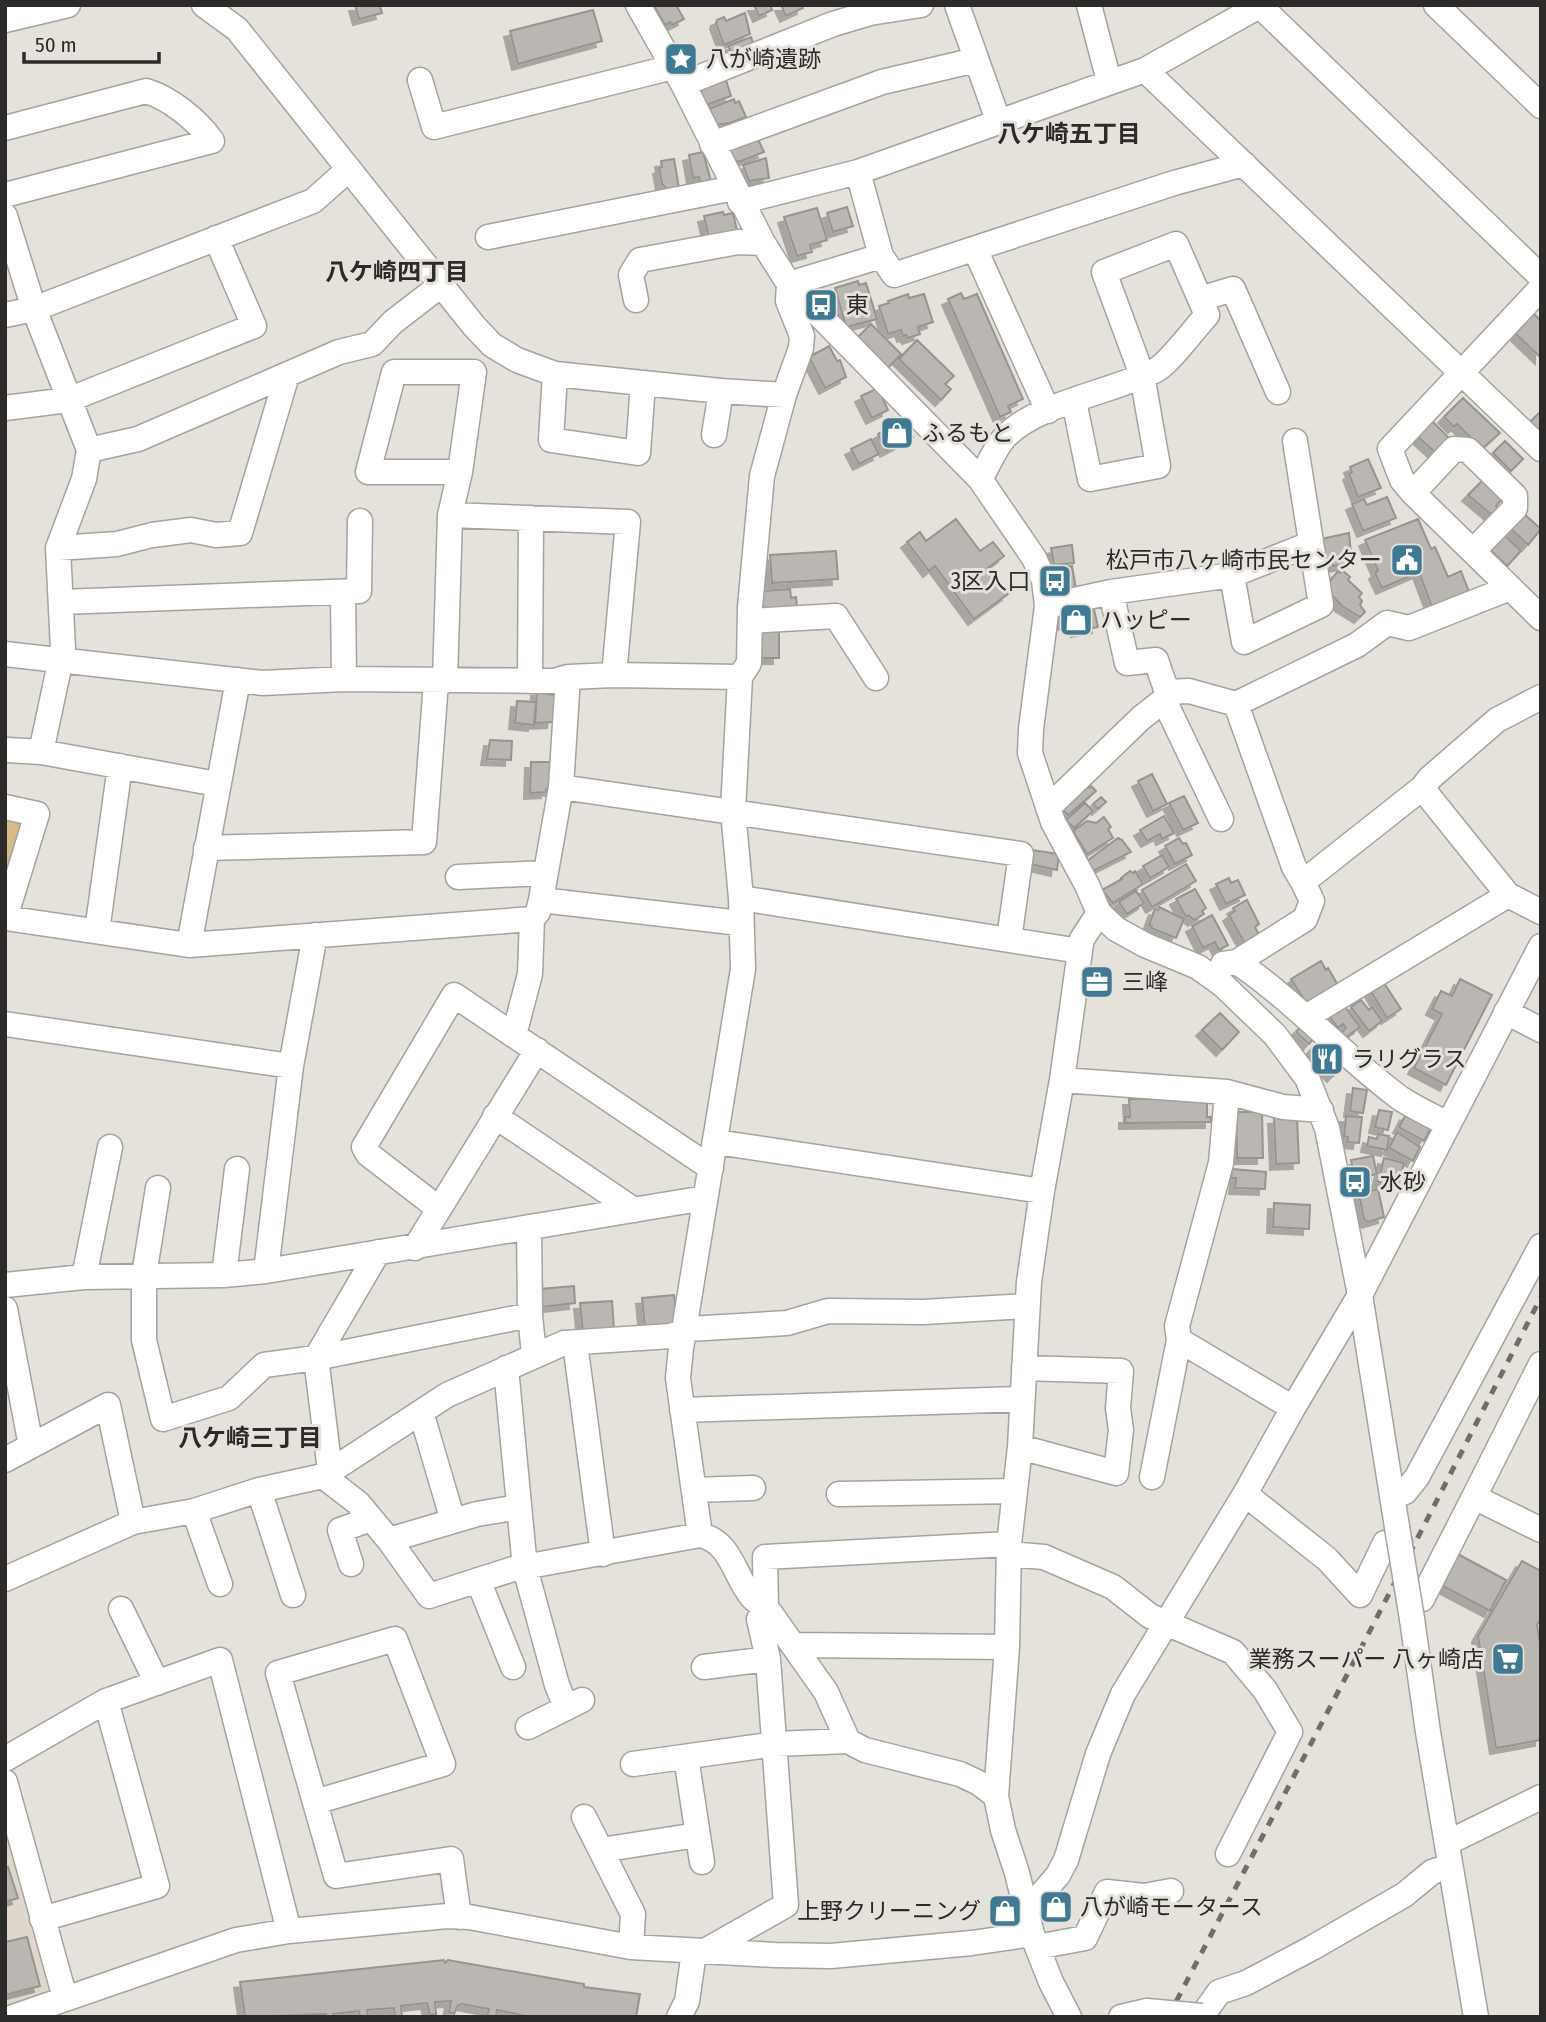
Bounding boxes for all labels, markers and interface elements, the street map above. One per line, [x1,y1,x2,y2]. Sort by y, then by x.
scale bar [24,21,159,65]
text: 50 m [35,32,77,58]
place icon: 八が崎遺跡 [662,40,700,78]
place label: 八が崎遺跡 [706,45,821,73]
district label: 八ケ崎五丁目 [997,120,1141,148]
district label: 八ケ崎四丁目 [325,258,469,286]
bus stop icon: 東 [802,286,840,324]
place label: 東 [846,291,869,319]
shop icon: ふるもと [878,414,916,452]
place label: ふるもと [922,419,1014,447]
public building icon: 松戸市八ヶ崎市民センター [1388,541,1426,579]
place label: 松戸市八ヶ崎市民センター [1106,546,1382,574]
bus stop icon: 3区入口 [1036,562,1074,600]
place label: 3区入口 [951,567,1030,595]
shop icon: ハッピー [1057,601,1095,639]
place label: ハッピー [1100,606,1192,634]
office icon: 三峰 [1078,963,1116,1001]
place label: 三峰 [1122,968,1168,996]
restaurant icon: ラリグラス [1308,1040,1346,1078]
place label: ラリグラス [1352,1045,1467,1073]
bus stop icon: 水砂 [1336,1163,1374,1201]
place label: 水砂 [1380,1168,1426,1196]
district label: 八ケ崎三丁目 [178,1424,322,1452]
supermarket icon: 業務スーパー 八ヶ崎店 [1489,1640,1527,1678]
place label: 業務スーパー 八ヶ崎店 [1249,1645,1484,1673]
shop icon: 八が崎モータース [1037,1888,1075,1926]
shop icon: 上野クリーニング [986,1892,1024,1930]
place label: 八が崎モータース [1080,1893,1263,1921]
place label: 上野クリーニング [797,1897,981,1925]

